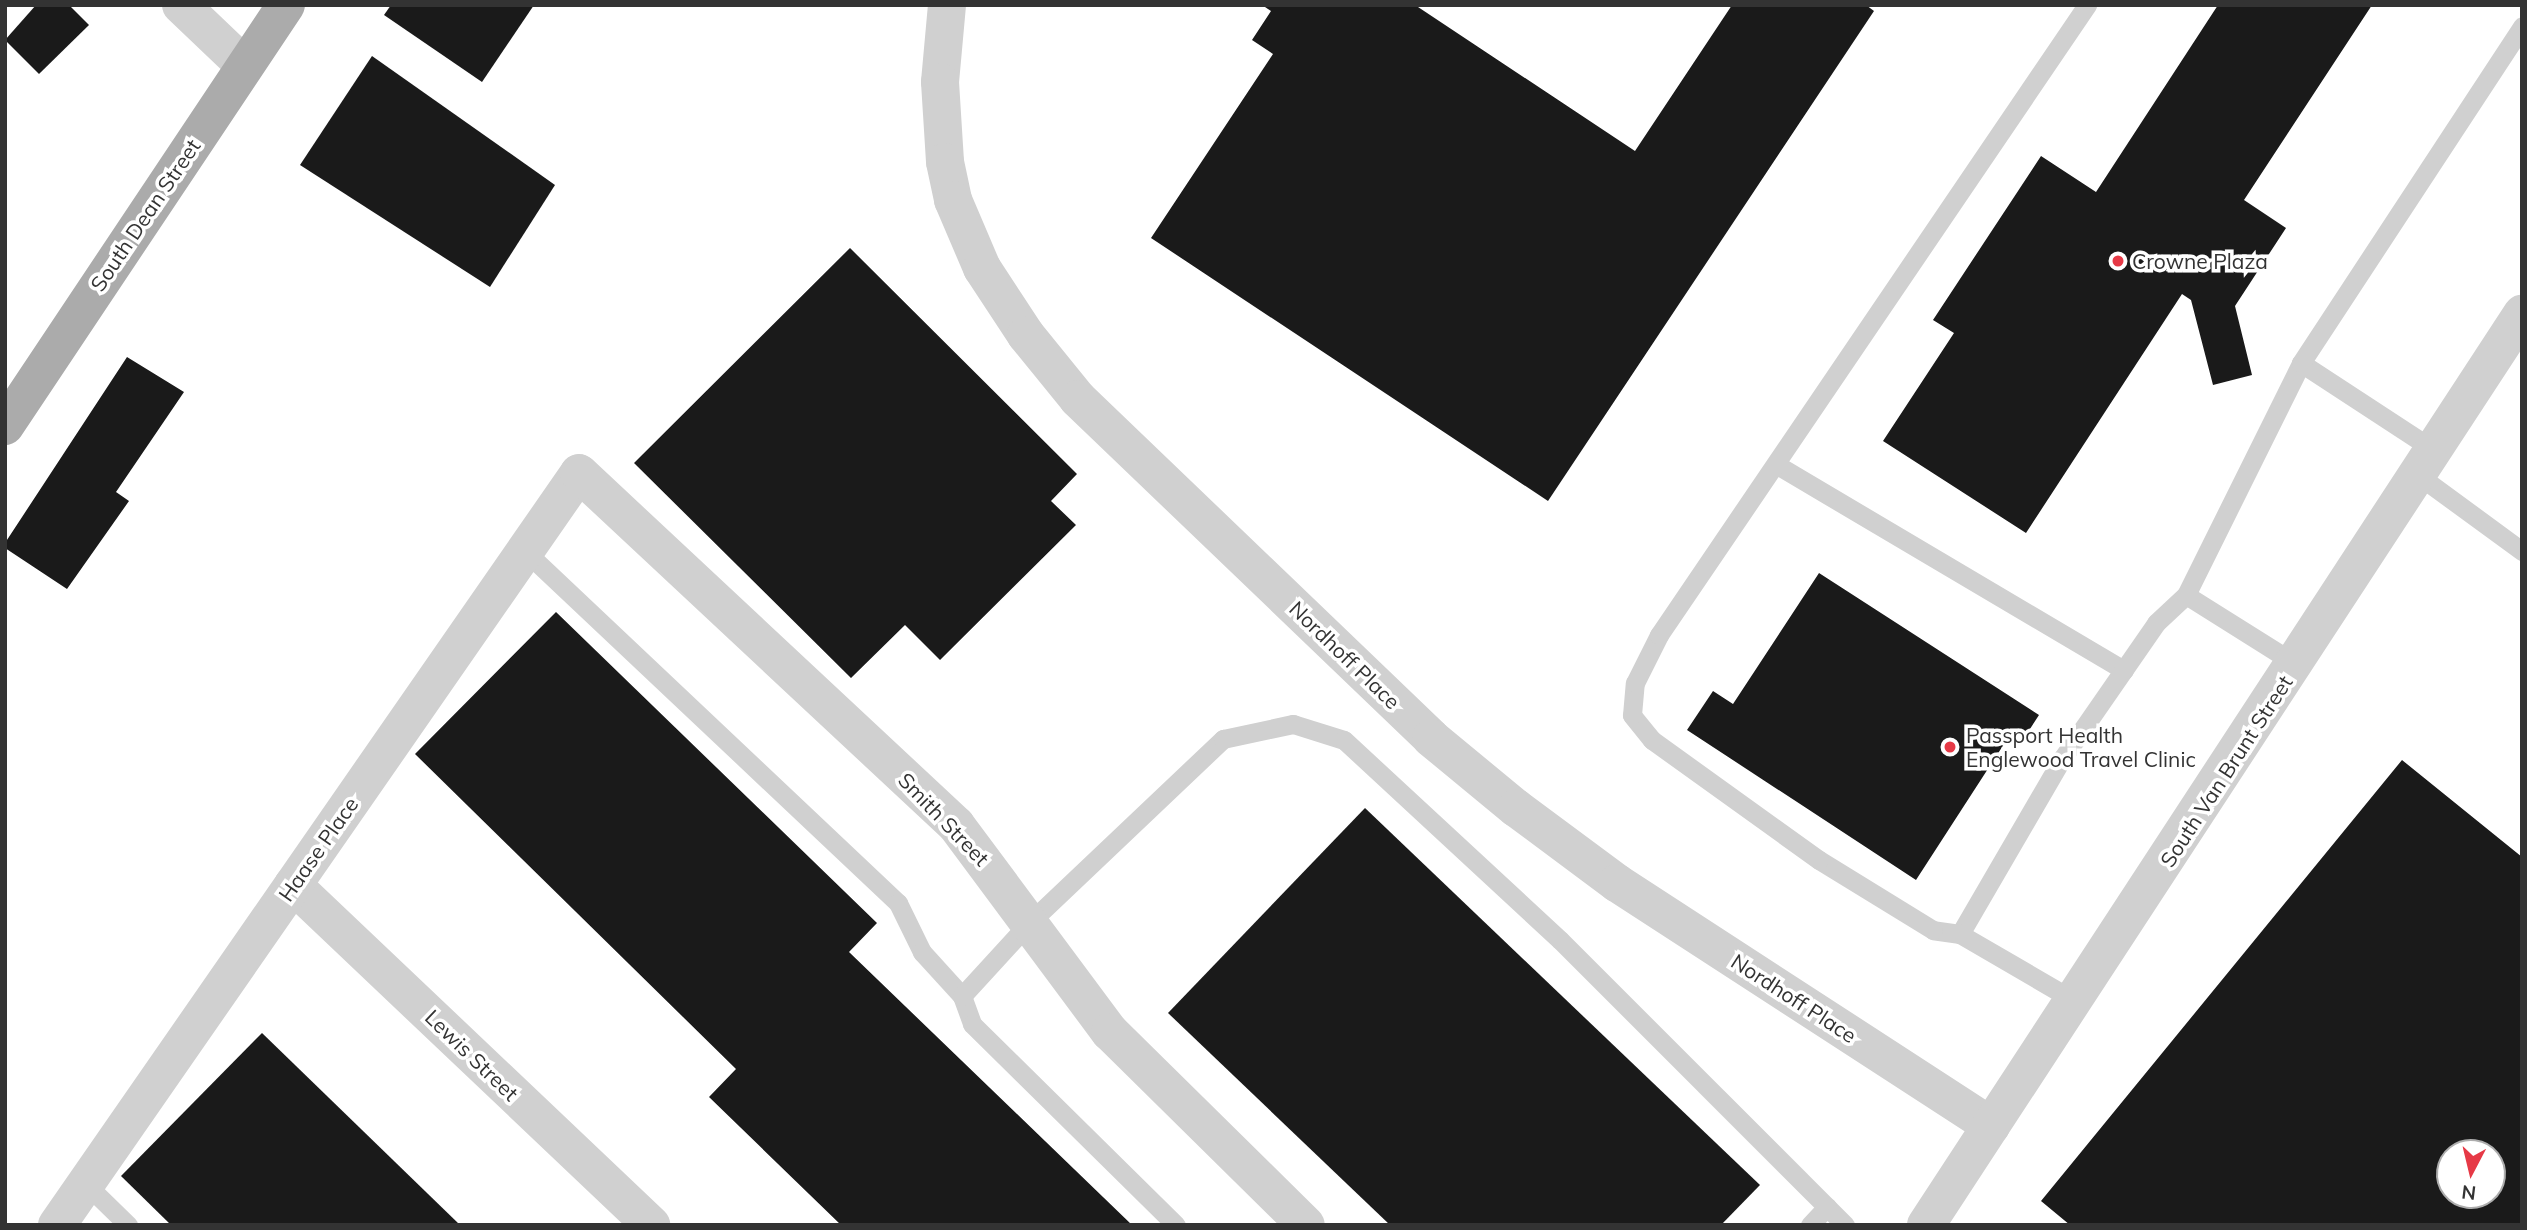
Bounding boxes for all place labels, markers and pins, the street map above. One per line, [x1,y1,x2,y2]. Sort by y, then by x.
place label: Crowne Plaza [2132,248,2268,274]
marker: Crowne Plaza [2110,253,2126,269]
place label: Passport Health Englewood Travel Clinic [1966,722,2196,772]
marker: Passport Health Englewood Travel Clinic [1940,737,1960,757]

